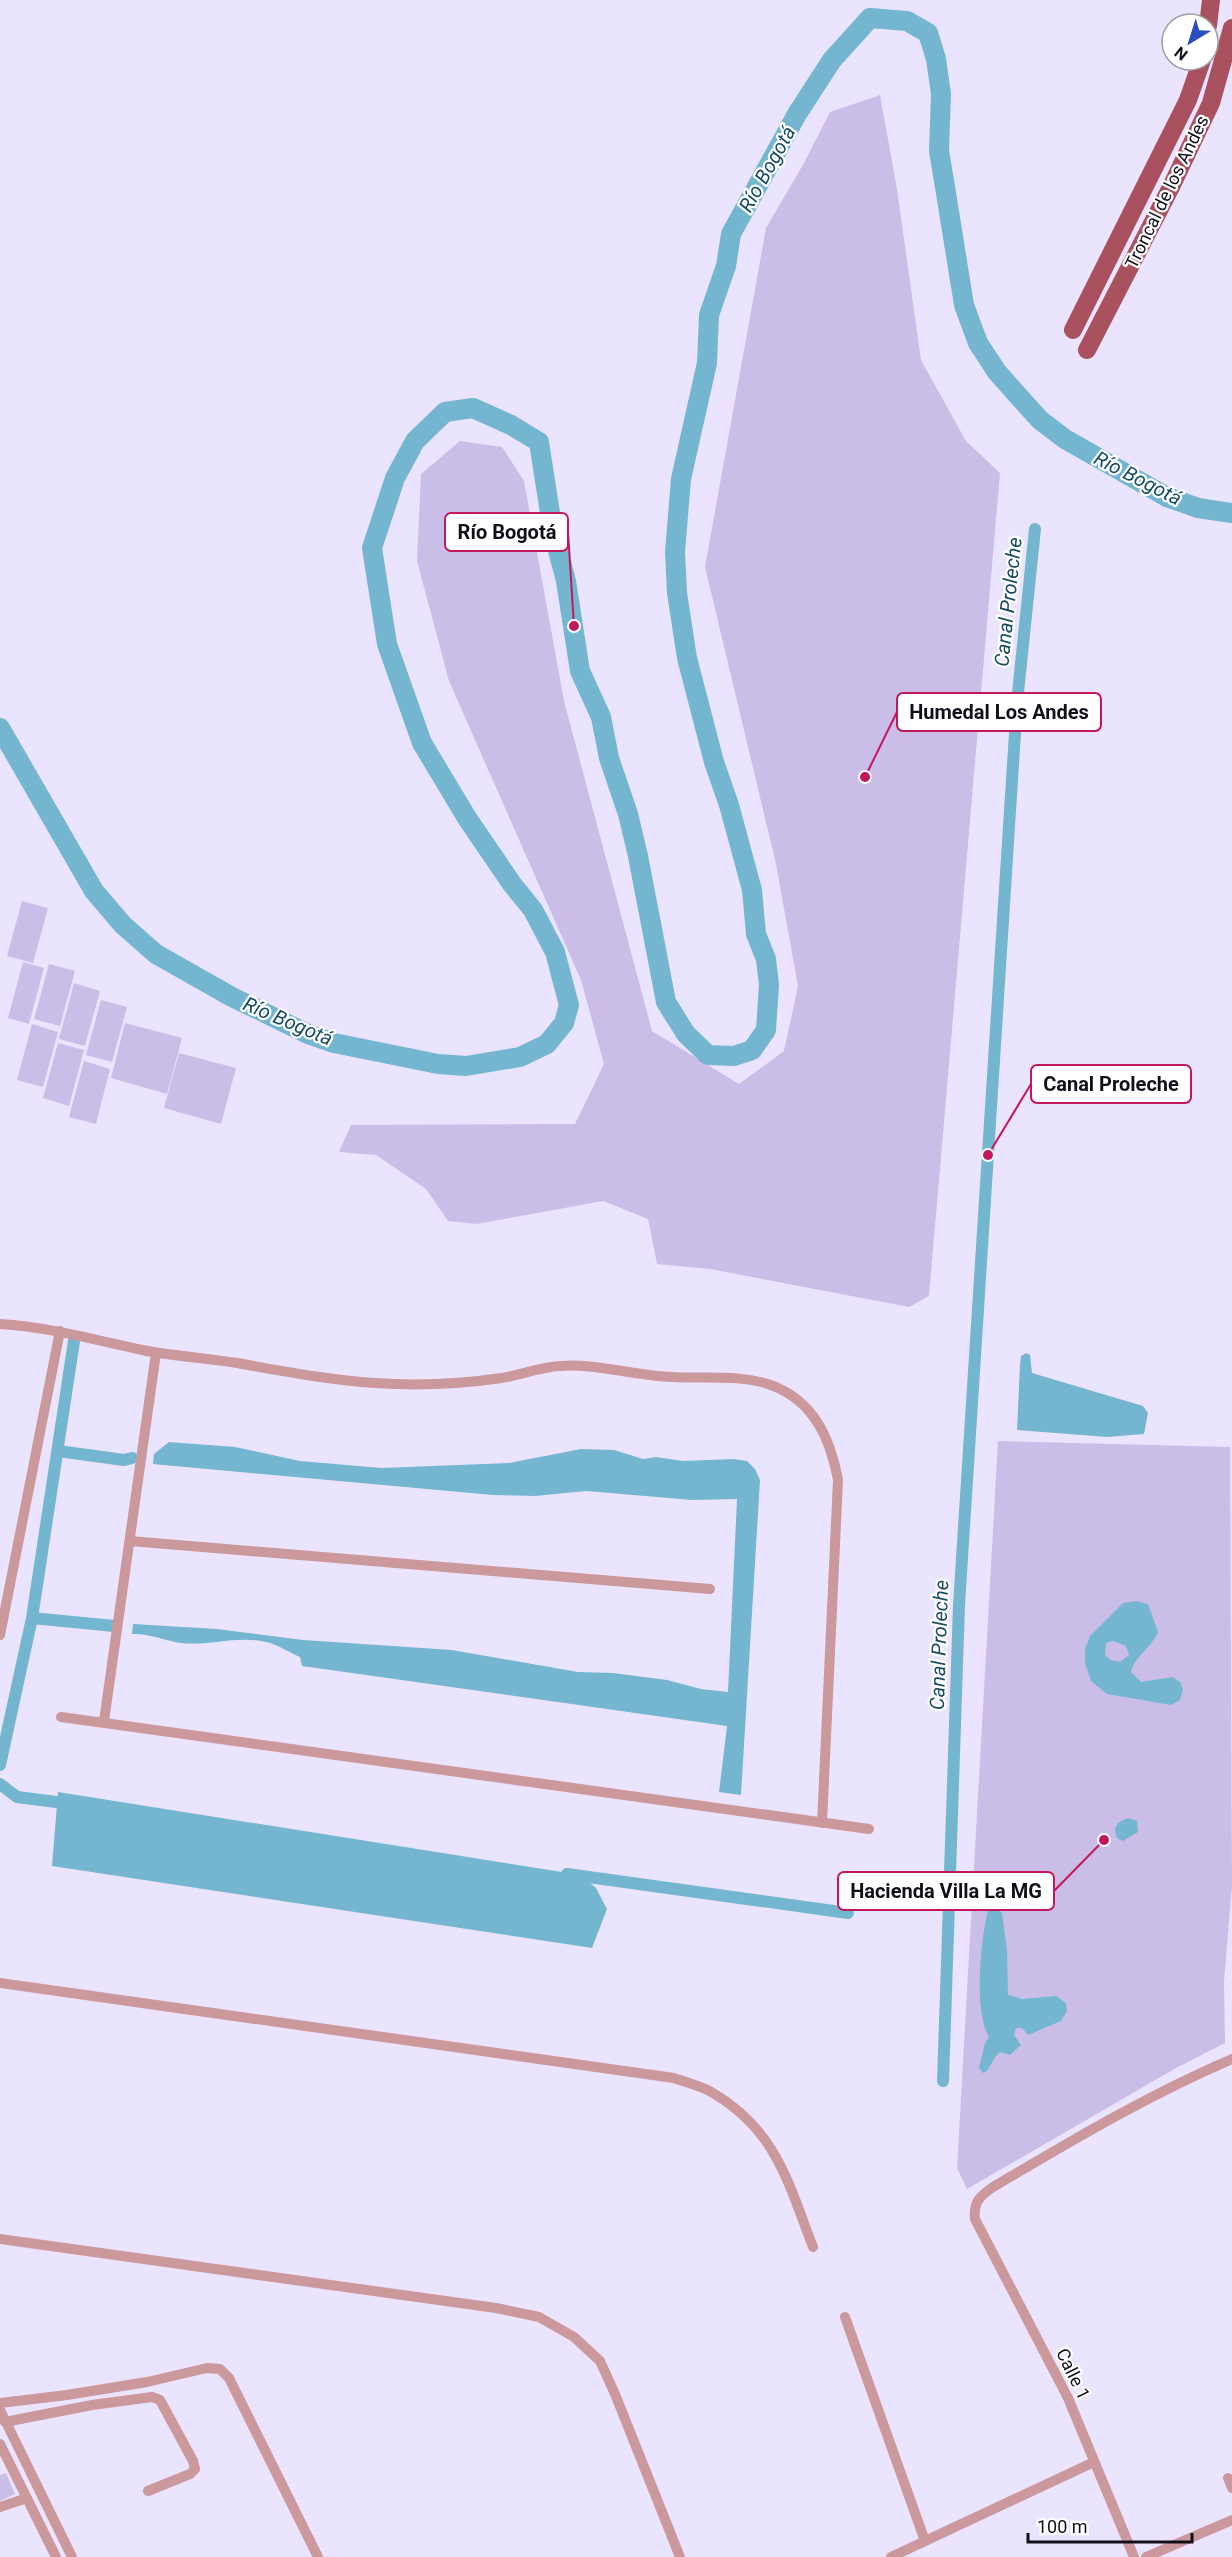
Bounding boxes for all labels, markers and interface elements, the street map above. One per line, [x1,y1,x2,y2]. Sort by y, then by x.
north arrow [1160,12,1220,72]
text: N [1171,42,1191,64]
street label: Troncal de los Andes [1120,112,1213,272]
water label: Río Bogotá [734,121,801,216]
water label: Río Bogotá [1090,446,1186,510]
callout: Río Bogotá [445,513,568,551]
text: Río Bogotá [458,520,557,544]
water label: Canal Proleche [989,536,1027,668]
callout: Humedal Los Andes [897,693,1101,731]
text: Humedal Los Andes [909,700,1089,724]
water label: Río Bogotá [240,991,337,1051]
callout: Canal Proleche [1031,1065,1191,1103]
text: Canal Proleche [1043,1072,1179,1096]
water label: Canal Proleche [925,1580,953,1710]
callout: Hacienda Villa La MG [838,1872,1054,1910]
text: Hacienda Villa La MG [850,1879,1042,1903]
street label: Calle 1 [1052,2345,1095,2403]
scale bar [1028,2506,1192,2544]
text: 100 m [1037,2516,1088,2537]

